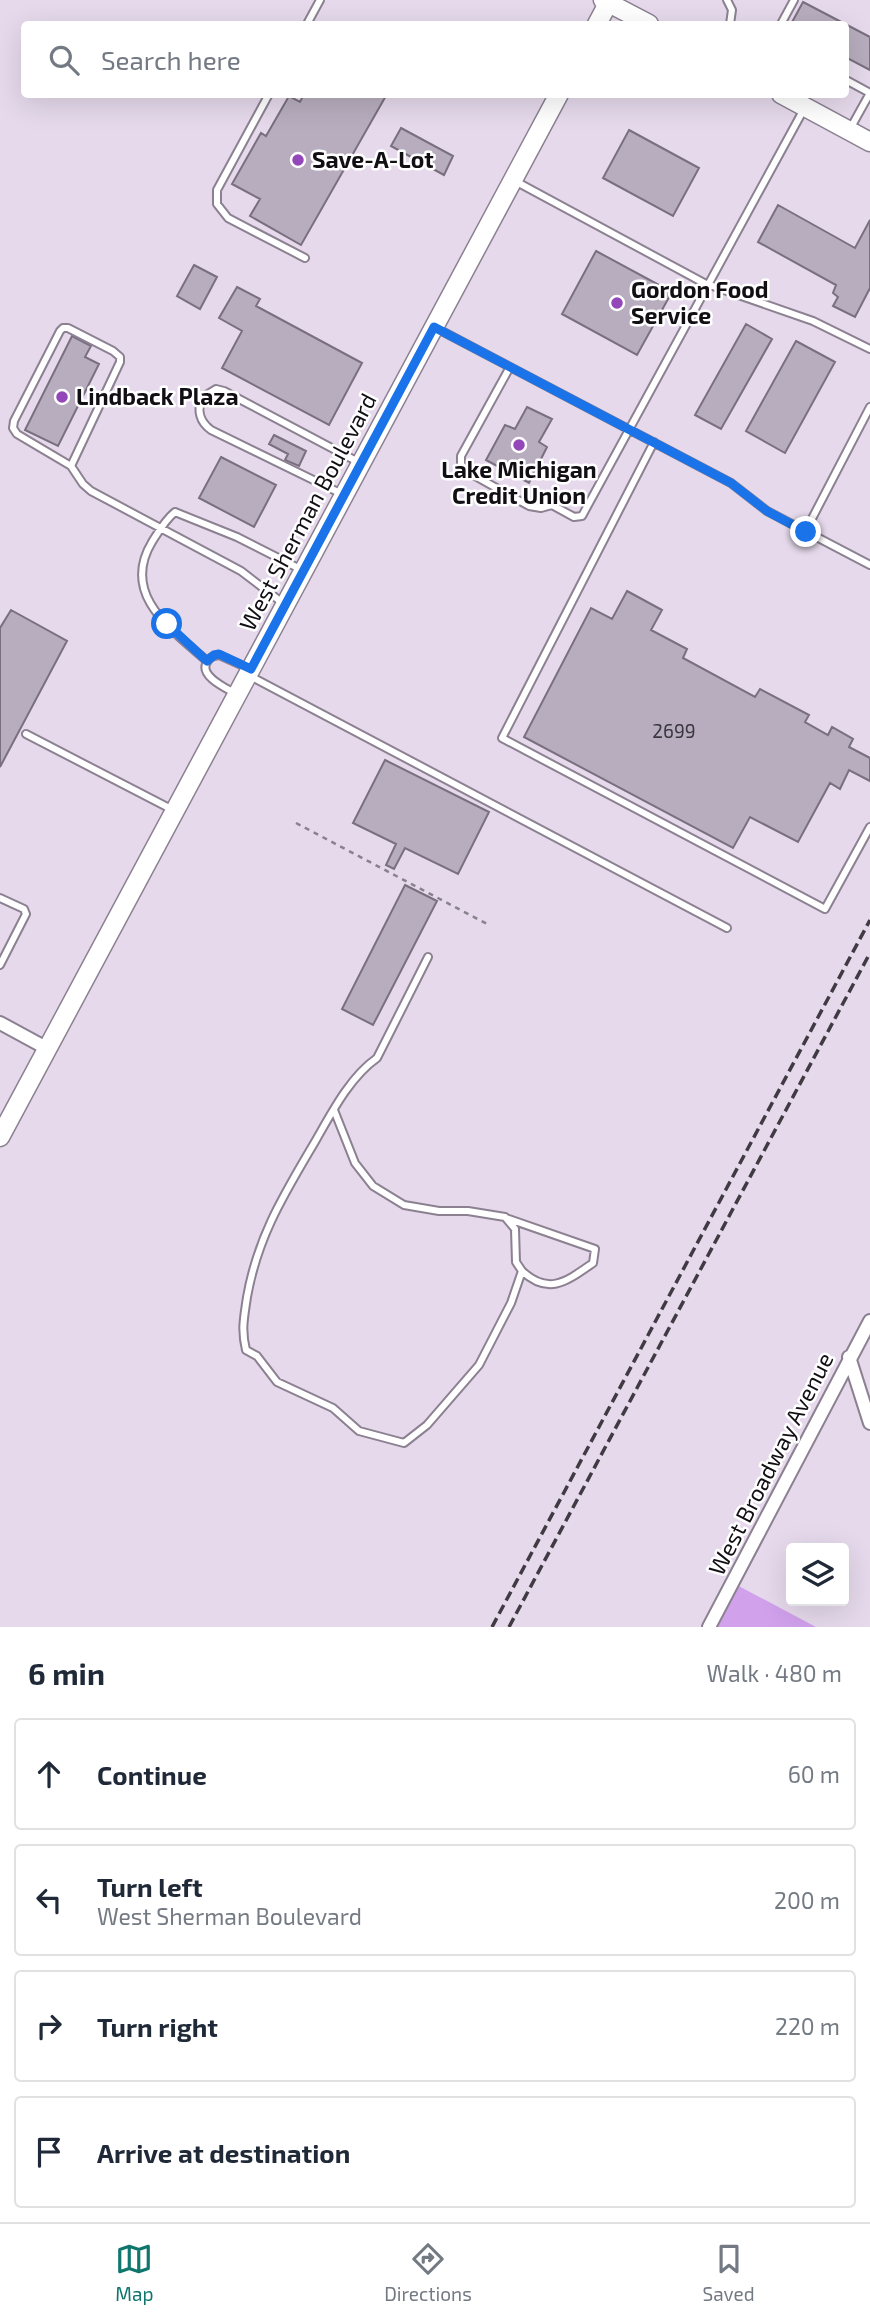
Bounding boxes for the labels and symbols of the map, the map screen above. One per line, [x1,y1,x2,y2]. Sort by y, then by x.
place label: Save-A-Lot [312,145,434,173]
marker: Save-A-Lot [290,152,306,168]
place label: Gordon Food Service [631,275,769,329]
marker: Gordon Food Service [609,295,625,311]
place label: Lindback Plaza [76,382,239,410]
street label: West Sherman Boulevard [233,388,382,635]
marker: Lindback Plaza [54,389,70,405]
marker: Lake Michigan Credit Union [511,437,527,453]
place label: Lake Michigan Credit Union [441,455,597,509]
route end [790,516,821,547]
route start [151,608,182,639]
house number: 2699 [652,719,696,742]
street label: West Broadway Avenue [702,1348,838,1580]

